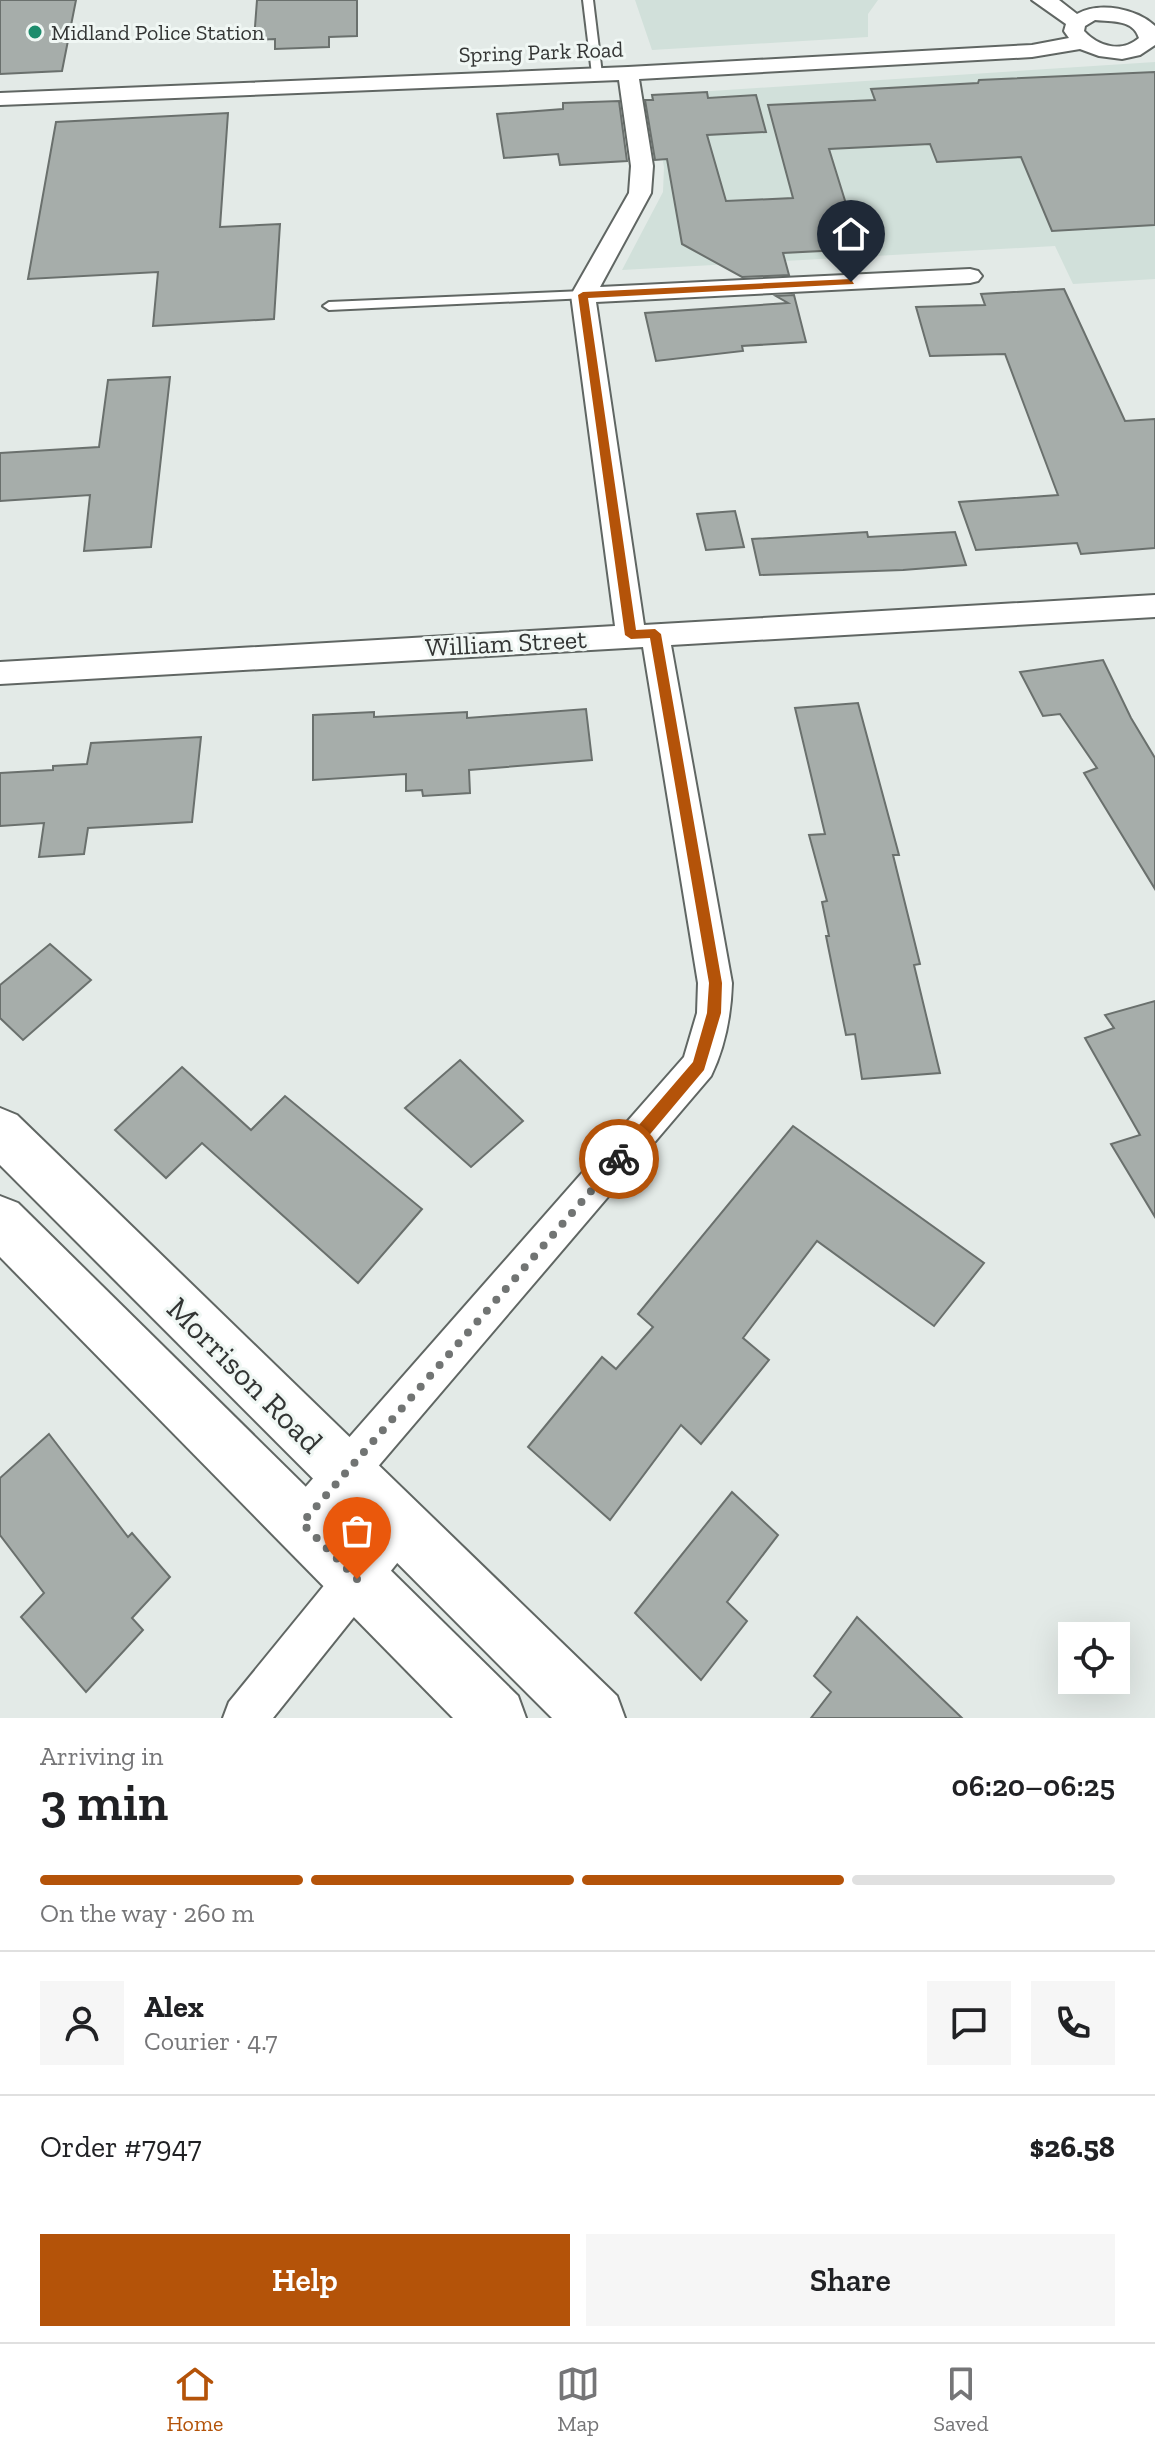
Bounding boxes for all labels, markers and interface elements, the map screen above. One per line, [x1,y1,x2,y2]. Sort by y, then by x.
place label: Midland Police Station [51,19,265,46]
marker: Midland Police Station [26,23,44,41]
street label: Spring Park Road [458,36,624,68]
pin [817,200,885,282]
icon: home [829,212,873,256]
street label: William Street [424,623,588,663]
courier [579,1119,659,1199]
icon: bike [597,1137,641,1181]
street label: Morrison Road [159,1289,331,1461]
pin [323,1497,391,1579]
icon: bag [335,1509,379,1553]
map controls [1058,1622,1130,1694]
button: locate [1058,1622,1130,1694]
text: Arriving in [40,1740,163,1772]
text: 06:20–06:25 [951,1768,1115,1804]
text: 3 min [40,1771,168,1833]
text: On the way · 260 m [40,1897,254,1929]
button: person [40,1981,124,2065]
button: chat [927,1981,1011,2065]
button: phone [1031,1981,1115,2065]
text: Alex [144,1989,204,2025]
text: Courier · 4.7 [144,2025,278,2057]
text: Order #7947 [40,2129,202,2165]
text: $26.58 [1029,2129,1115,2165]
button: Help [40,2234,570,2326]
button: Share [586,2234,1115,2326]
tab: Home [167,2362,223,2437]
tab: Map [556,2362,600,2437]
tab: Saved [933,2362,988,2437]

